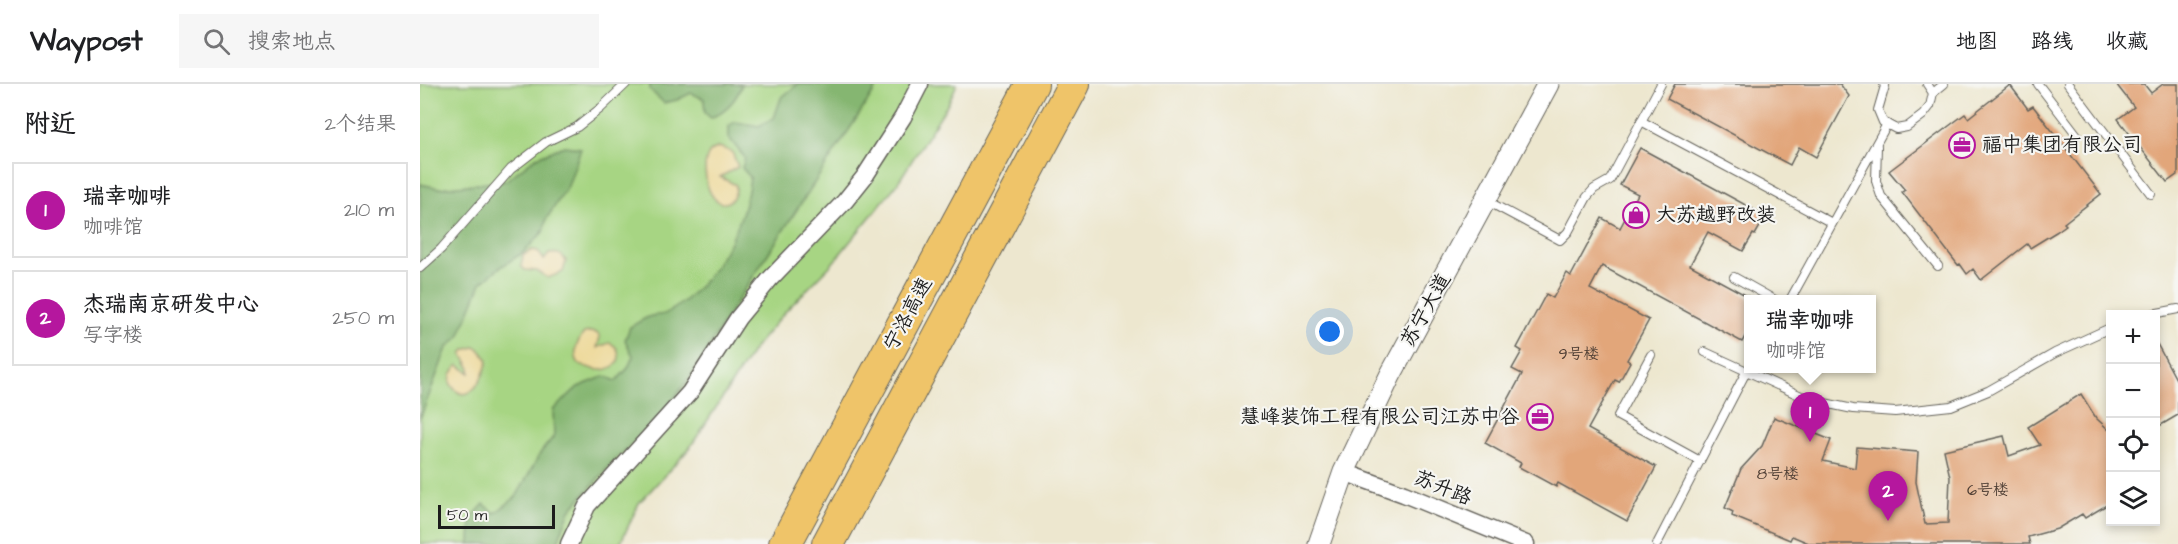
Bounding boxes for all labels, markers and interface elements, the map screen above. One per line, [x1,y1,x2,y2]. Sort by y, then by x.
search box [179,14,599,68]
text: Waypost [30,22,143,61]
icon: search [200,25,233,58]
text: 搜索地点 [248,26,336,57]
text: 地图 [1956,27,1998,56]
text: 路线 [2031,27,2073,56]
text: 收藏 [2106,27,2148,56]
text: 附近 [24,106,76,142]
text: 2个结果 [325,110,396,138]
office icon: 福中集团有限公司 [1947,130,1977,160]
place label: 福中集团有限公司 [1982,131,2142,159]
text: 瑞幸咖啡 [83,181,171,212]
text: 1 [44,196,47,224]
text: 210 m [344,196,394,224]
shop icon: 大苏越野改装 [1621,200,1651,230]
place label: 大苏越野改装 [1656,201,1776,229]
text: 咖啡馆 [83,213,143,241]
street label: 苏宁大道 [1394,268,1458,352]
street label: 宁洛高速 [877,272,939,356]
text: 杰瑞南京研发中心 [83,289,259,320]
popup [1744,295,1876,373]
text: 2 [40,304,51,332]
text: 250 m [332,304,394,332]
text: 瑞幸咖啡 [1766,305,1854,336]
map controls [2106,310,2160,526]
button: + [2106,310,2160,364]
your location [1315,317,1344,346]
text: 写字楼 [83,321,143,349]
text: 咖啡馆 [1766,337,1826,365]
house number: 9号楼 [1558,343,1600,365]
button: − [2106,364,2160,418]
pin: 1 [1790,392,1830,442]
office icon: 慧峰装饰工程有限公司江苏中谷 [1525,402,1555,432]
place label: 慧峰装饰工程有限公司江苏中谷 [1240,403,1520,431]
button: locate [2106,418,2160,472]
house number: 8号楼 [1757,463,1799,485]
street label: 苏升路 [1410,464,1477,513]
pin: 2 [1868,472,1908,521]
button: layers [2106,472,2160,526]
house number: 6号楼 [1967,479,2009,501]
scale bar [438,502,555,530]
text: 50 m [447,504,487,526]

